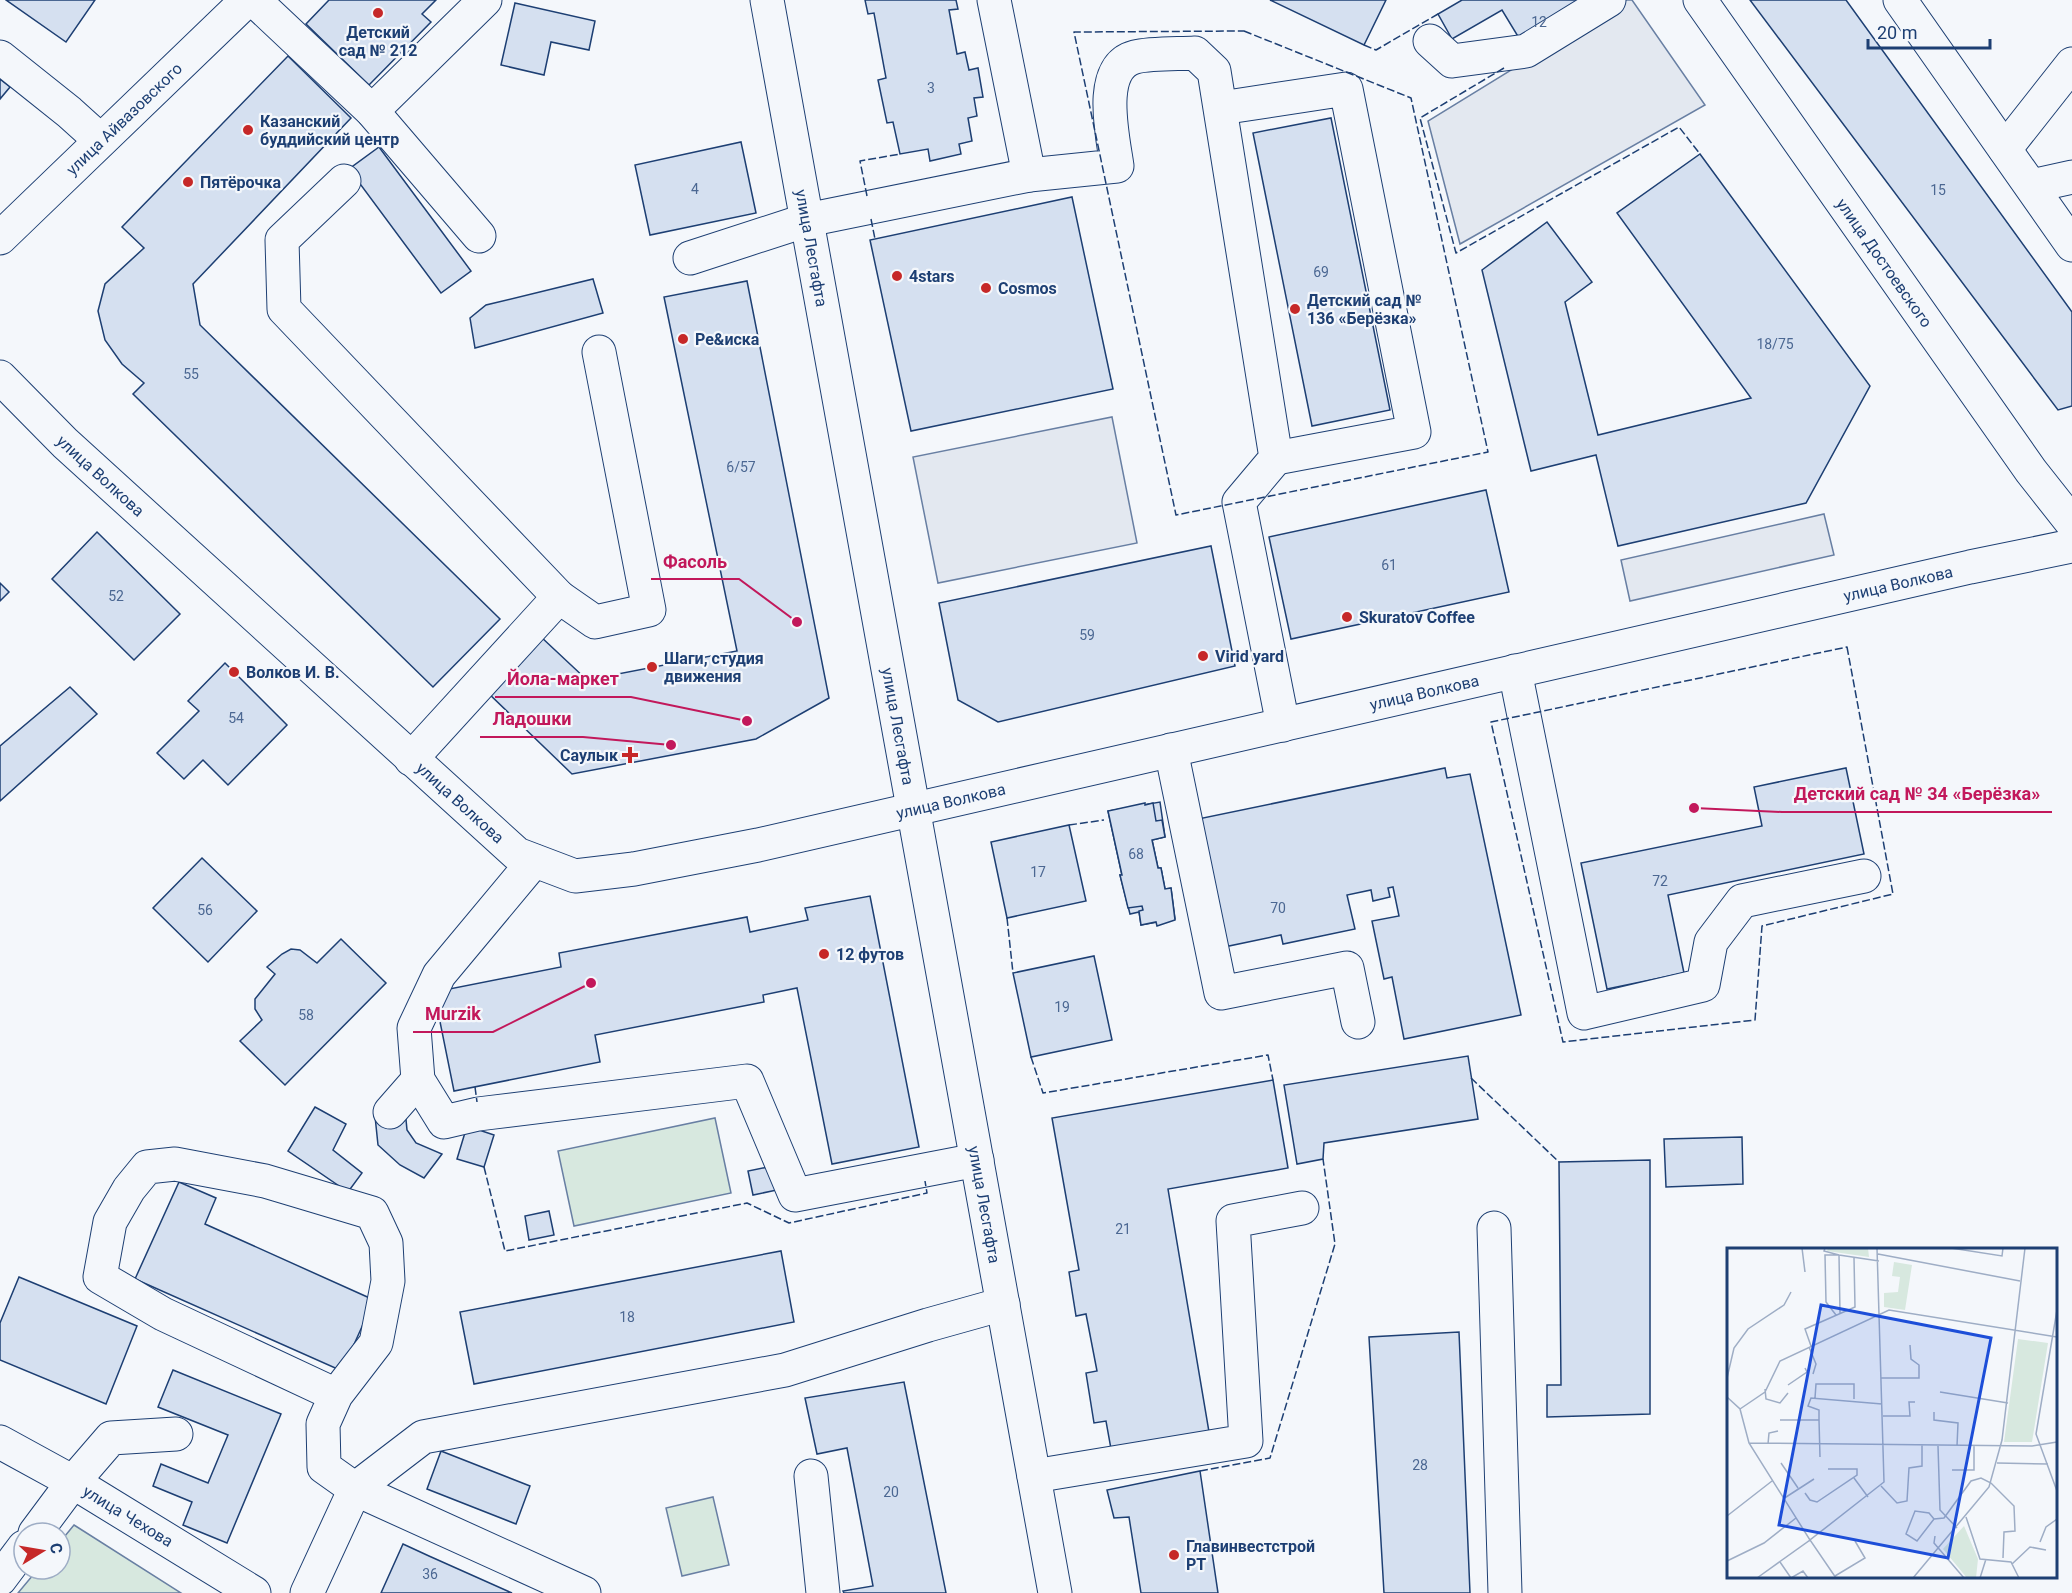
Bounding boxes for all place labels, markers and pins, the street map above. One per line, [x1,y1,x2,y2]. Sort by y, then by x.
marker: Детский сад № 212 [371,6,385,20]
place label: Детский сад № 212 [339,23,417,60]
place label: Казанский буддийский центр [260,112,399,149]
marker: Казанский буддийский центр [241,123,255,137]
place label: Пятёрочка [200,173,281,192]
marker: Пятёрочка [181,175,195,189]
place label: 4stars [909,267,954,286]
marker: 4stars [890,269,904,283]
place label: Cosmos [998,279,1057,298]
marker: Cosmos [979,281,993,295]
place label: Детский сад № 136 «Берёзка» [1307,291,1422,328]
marker: Детский сад № 136 «Берёзка» [1288,302,1302,316]
place label: Ре&иска [695,330,760,349]
marker: Ре&иска [676,332,690,346]
callout: Фасоль [651,543,739,579]
place label: Skuratov Coffee [1359,608,1475,627]
marker: Skuratov Coffee [1340,610,1354,624]
place label: Virid yard [1215,647,1284,666]
place label: Шаги, студия движения [664,649,764,686]
marker: Virid yard [1196,649,1210,663]
marker: Шаги, студия движения [645,660,659,674]
callout: Йола-маркет [495,661,631,697]
place label: Волков И. В. [246,663,340,682]
marker: Волков И. В. [227,665,241,679]
callout: Ладошки [480,701,583,737]
place label: Саулык [560,746,619,765]
marker: Саулык [623,748,637,762]
callout: Детский сад № 34 «Берёзка» [1782,776,2052,812]
place label: 12 футов [836,945,904,964]
marker: 12 футов [817,947,831,961]
callout: Murzik [413,996,493,1032]
place label: Главинвестстрой РТ [1186,1537,1315,1574]
marker: Главинвестстрой РТ [1167,1548,1181,1562]

